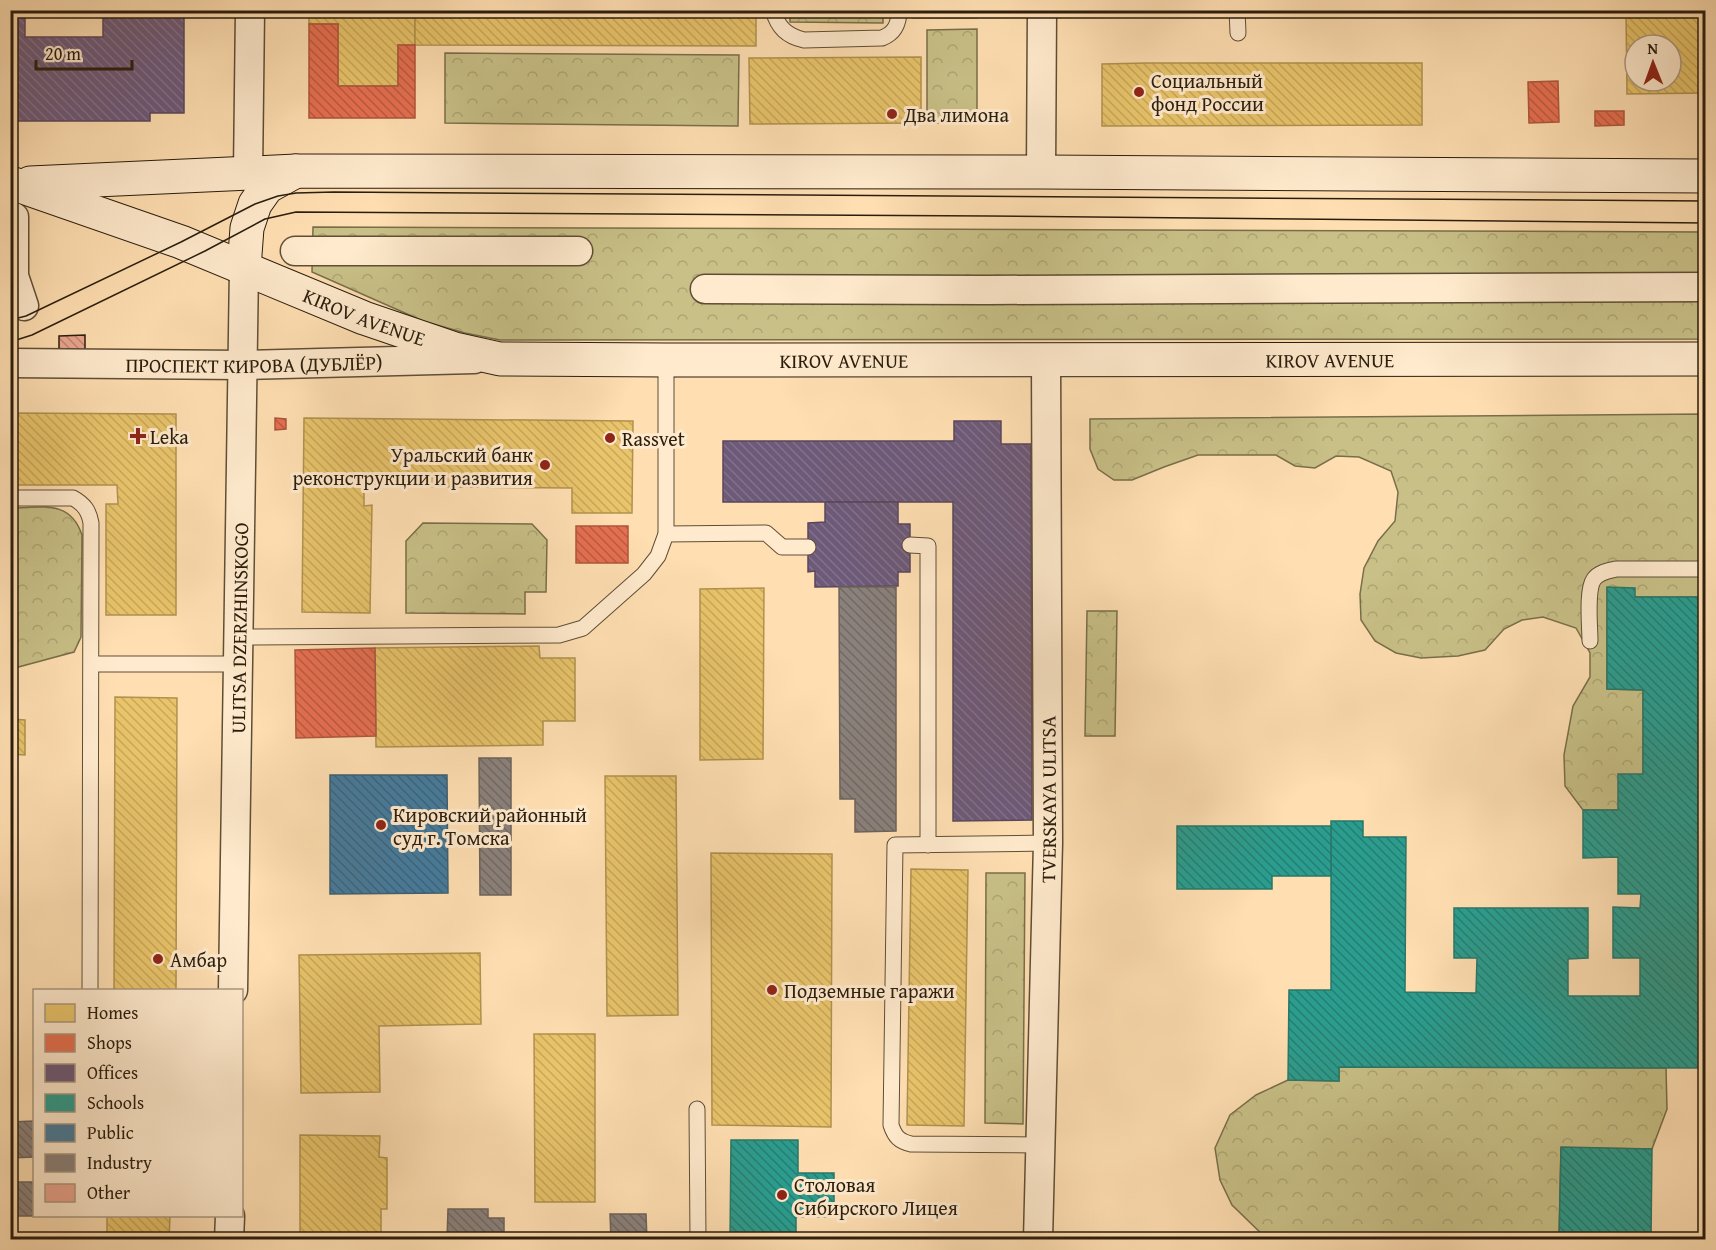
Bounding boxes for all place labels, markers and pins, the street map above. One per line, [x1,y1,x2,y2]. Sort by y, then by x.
place label: Социальный фонд России [1151,66,1264,118]
marker: Социальный фонд России [1132,85,1146,99]
place label: Два лимона [903,100,1009,129]
marker: Два лимона [885,107,899,121]
place label: Leka [150,422,189,451]
place label: Rassvet [622,424,685,453]
marker: Leka [131,429,145,443]
marker: Rassvet [603,431,617,445]
place label: Уральский банк реконструкции и развития [292,440,534,492]
marker: Уральский банк реконструкции и развития [538,458,552,472]
place label: Кировский районный суд г. Томска [393,800,587,852]
marker: Кировский районный суд г. Томска [374,818,388,832]
place label: Амбар [170,945,227,974]
marker: Амбар [151,952,165,966]
place label: Подземные гаражи [784,976,955,1005]
marker: Подземные гаражи [765,983,779,997]
place label: Столовая Сибирского Лицея [794,1170,958,1222]
marker: Столовая Сибирского Лицея [775,1188,789,1202]

